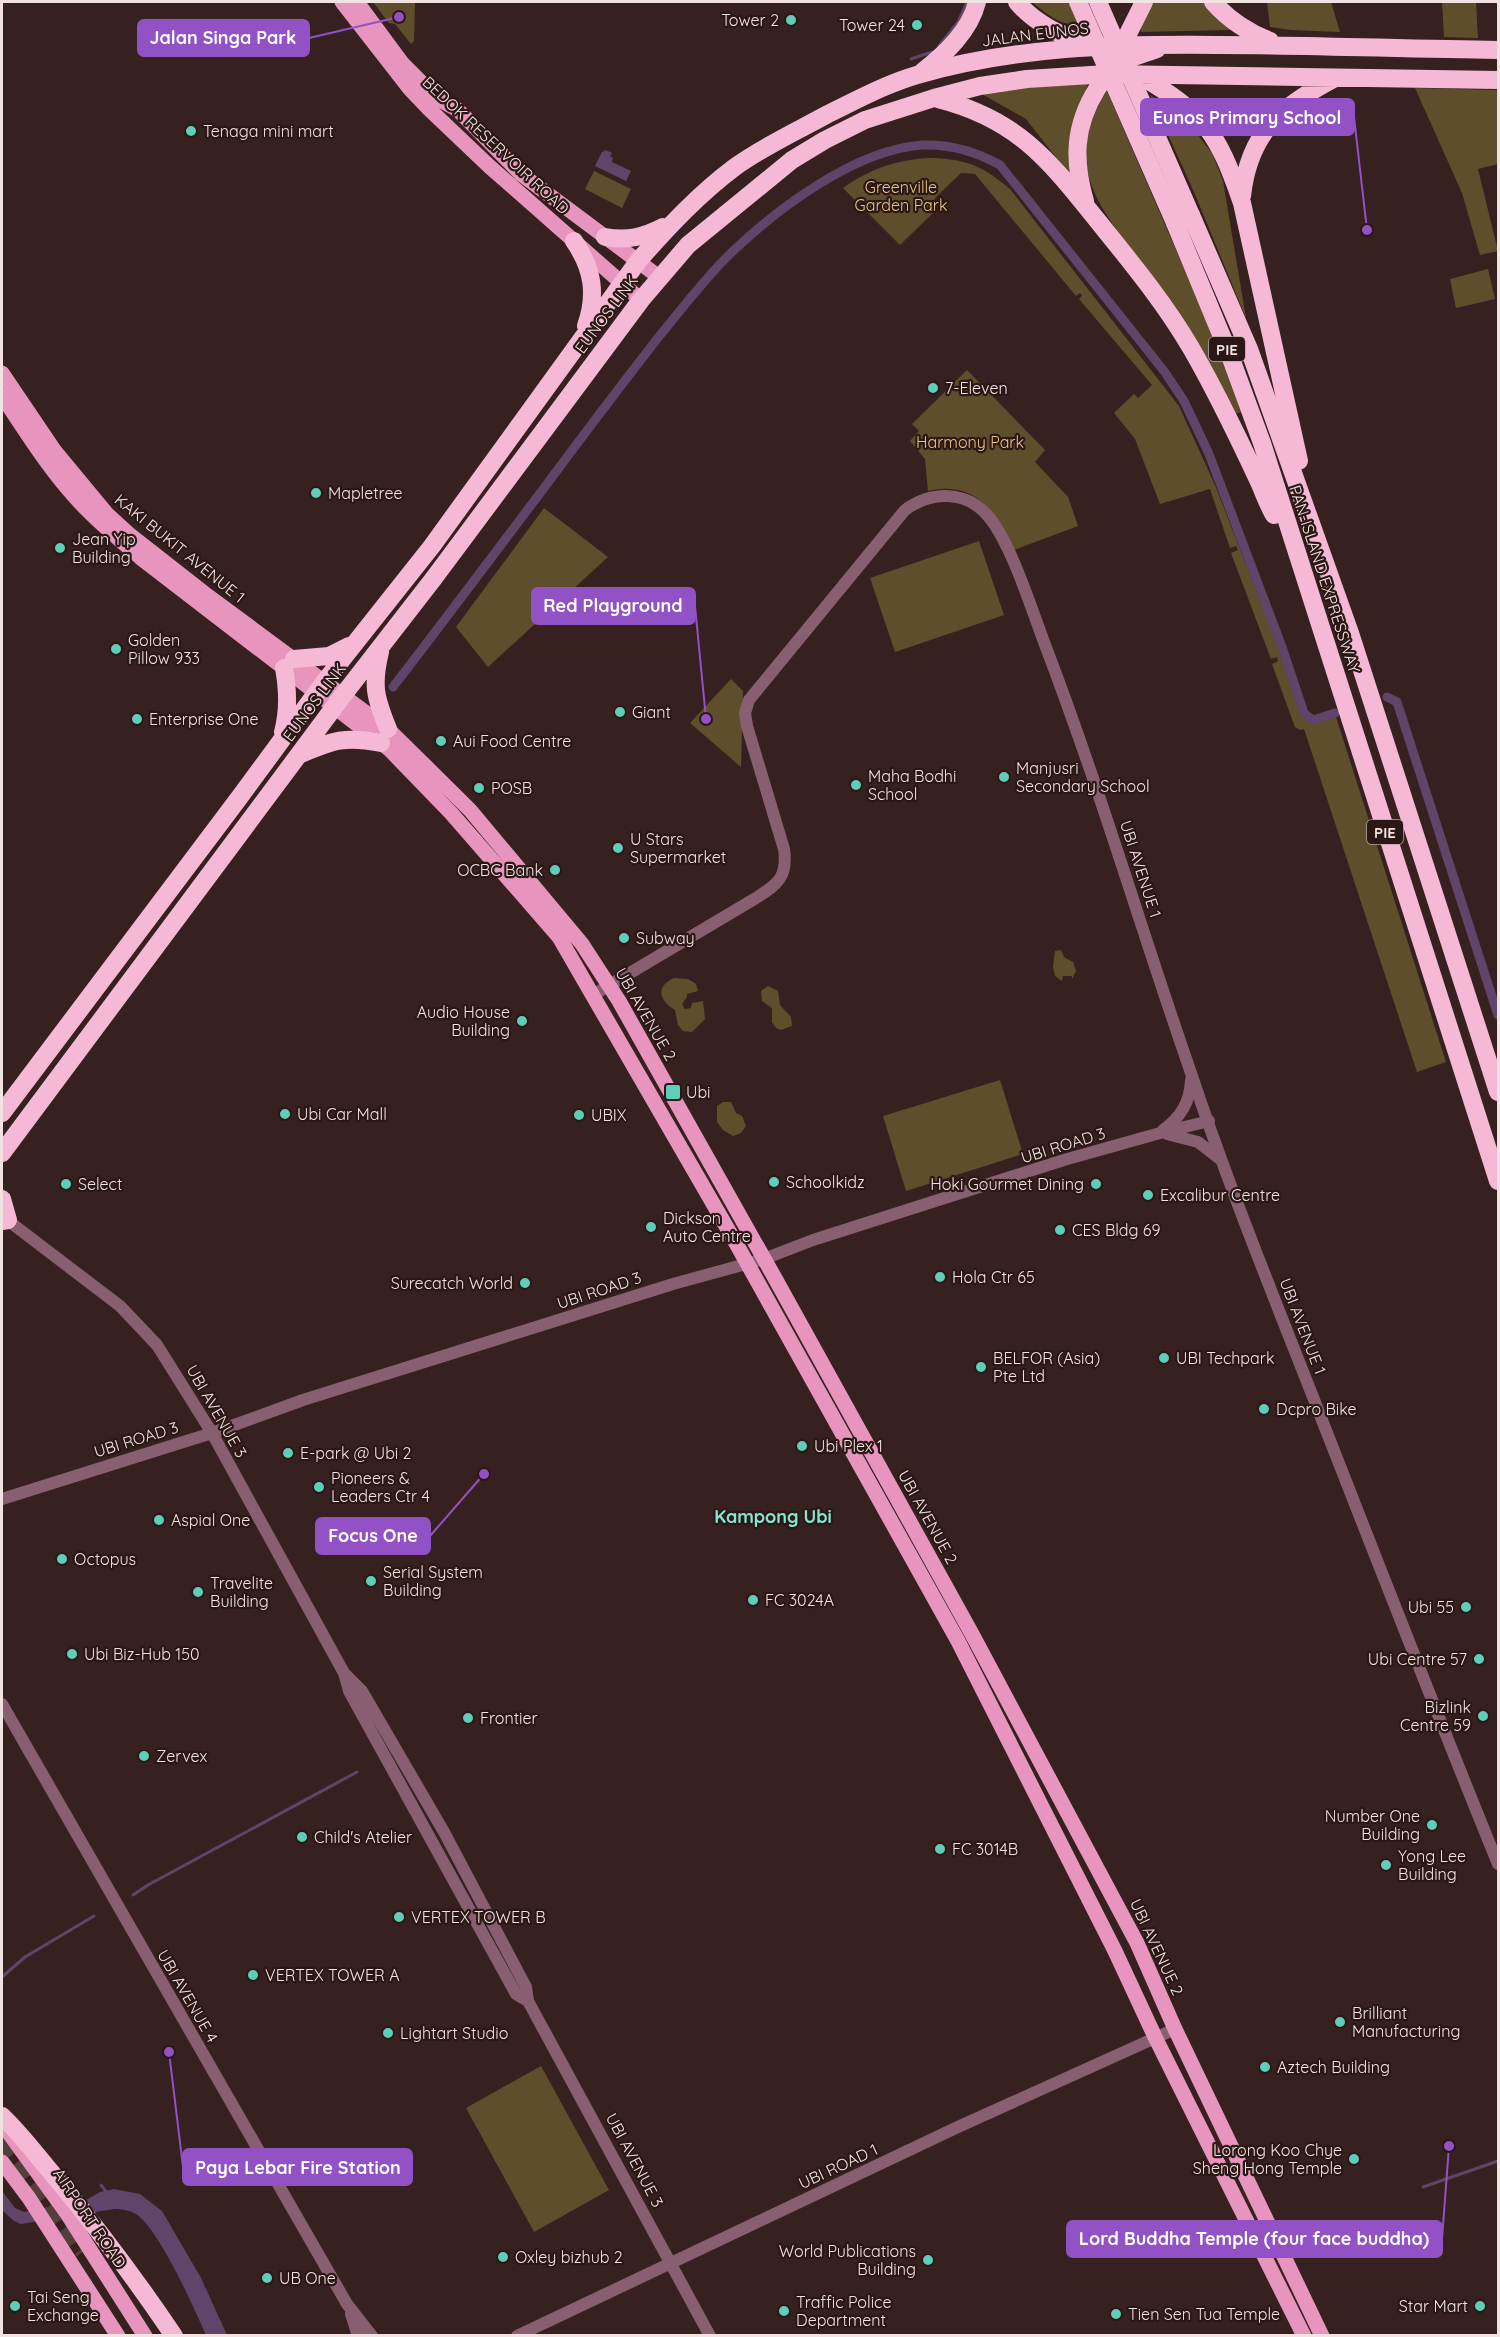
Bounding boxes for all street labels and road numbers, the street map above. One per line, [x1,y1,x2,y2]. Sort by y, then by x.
street label: JALAN EUNOS [980,18,1090,50]
street label: BEDOK RESERVOIR ROAD [419,72,573,218]
street label: EUNOS LINK [570,271,642,357]
road number: PIE [1209,337,1245,361]
street label: PAN-ISLAND EXPRESSWAY [1285,483,1365,676]
street label: KAKI BUKIT AVENUE 1 [111,489,249,607]
street label: EUNOS LINK [278,659,350,745]
street label: UBI AVENUE 1 [1116,818,1166,920]
road number: PIE [1367,820,1403,844]
street label: UBI AVENUE 2 [611,964,681,1064]
street label: UBI ROAD 3 [1018,1123,1108,1167]
street label: UBI ROAD 3 [554,1267,644,1313]
street label: UBI AVENUE 1 [1276,1275,1330,1377]
street label: UBI AVENUE 3 [182,1361,252,1461]
street label: UBI ROAD 3 [91,1417,181,1461]
street label: UBI AVENUE 2 [894,1467,962,1568]
street label: UBI AVENUE 2 [1126,1896,1188,1999]
street label: UBI AVENUE 4 [153,1946,223,2046]
street label: UBI AVENUE 3 [602,2110,668,2210]
street label: UBI ROAD 1 [795,2139,881,2193]
street label: AIRPORT ROAD [49,2164,131,2272]

